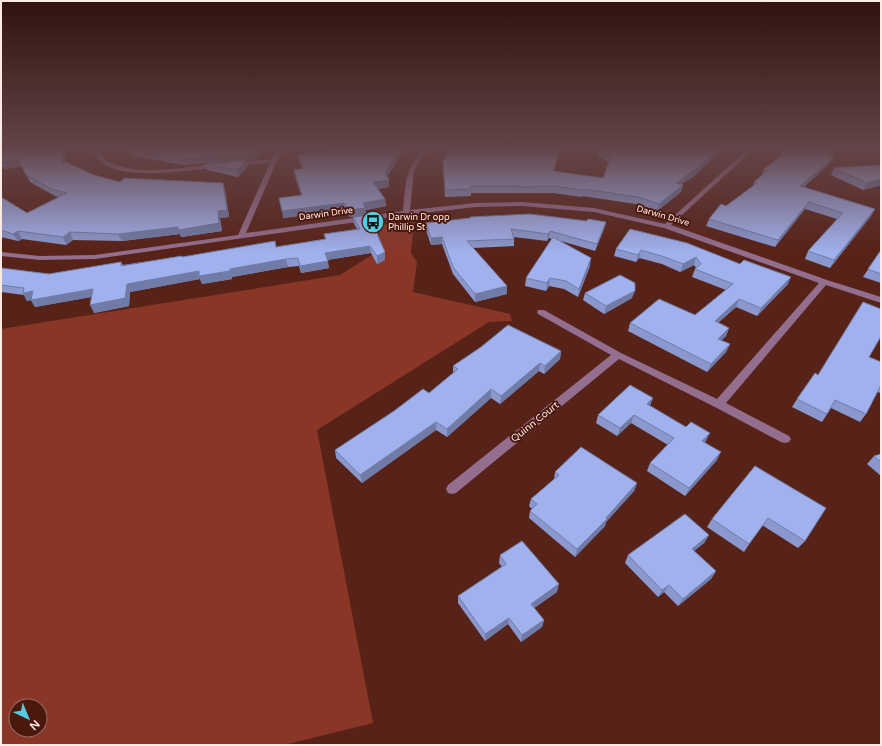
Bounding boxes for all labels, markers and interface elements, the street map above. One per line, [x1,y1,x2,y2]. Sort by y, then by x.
street label: Darwin Drive [635,203,691,229]
street label: Darwin Drive [298,205,354,223]
bus stop icon: Darwin Dr opp Phillip St [360,209,386,235]
place label: Darwin Dr opp Phillip St [388,212,450,233]
street label: Quinn Court [509,399,561,445]
north arrow [8,698,48,738]
text: N [27,717,42,733]

